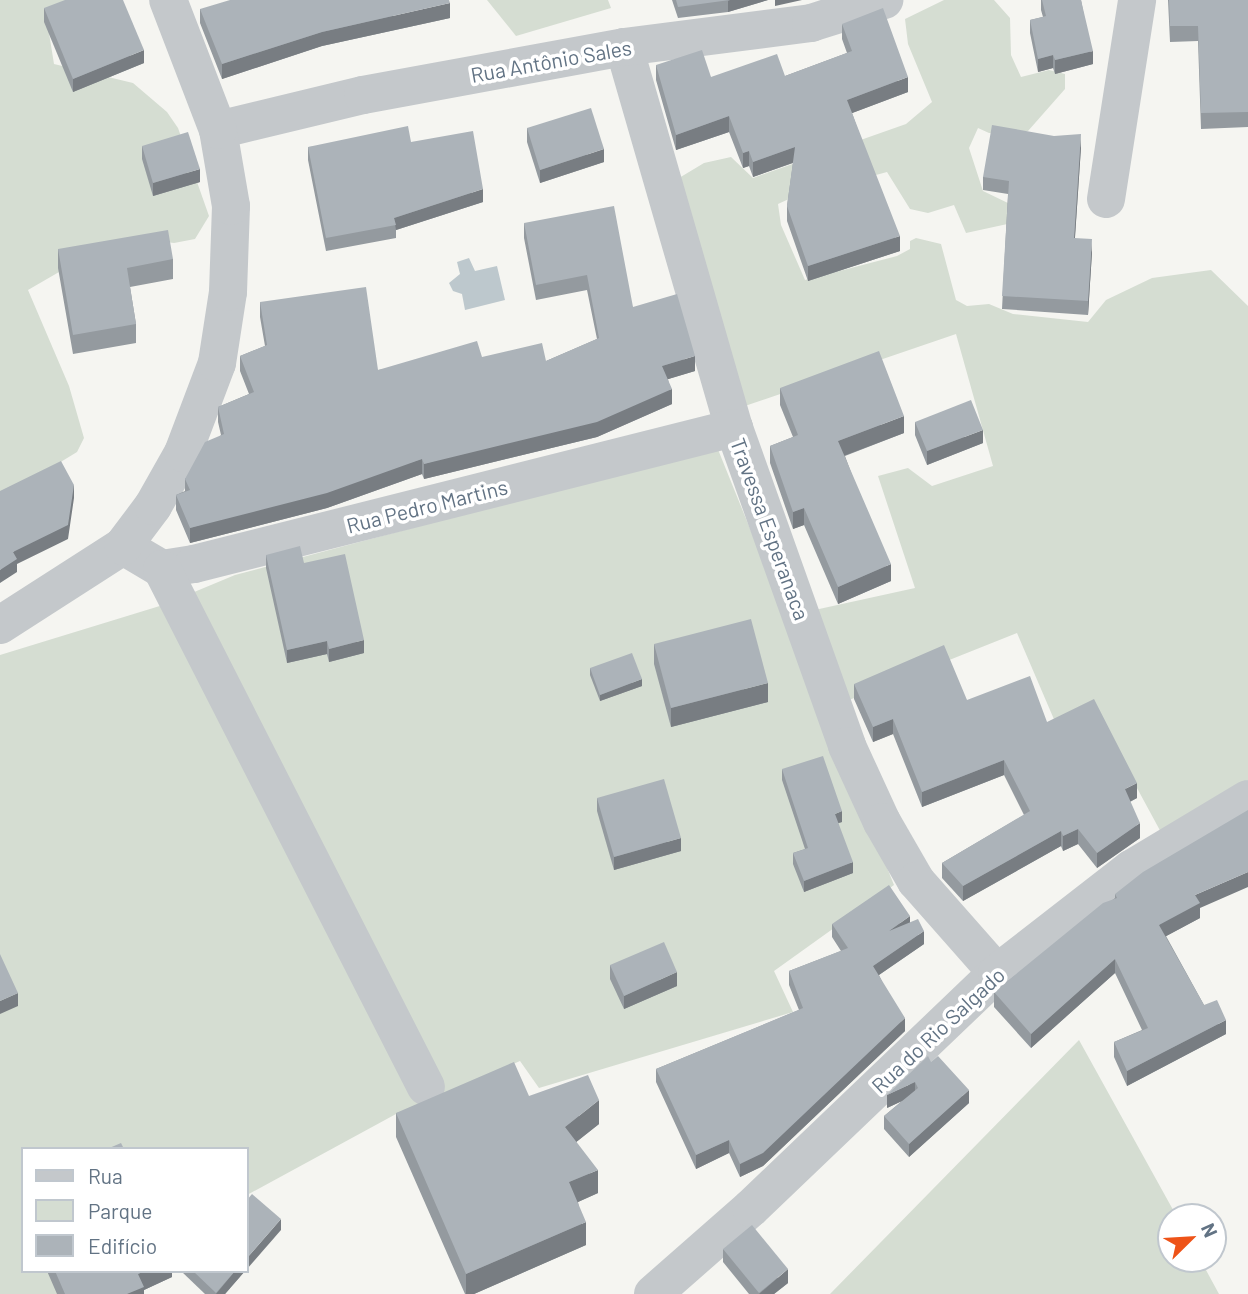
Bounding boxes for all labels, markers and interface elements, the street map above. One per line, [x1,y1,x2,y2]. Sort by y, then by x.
street label: Rua Antônio Sales [469,34,633,88]
street label: Travessa Esperanaca [725,434,815,624]
street label: Rua Pedro Martins [344,474,510,538]
street label: Rua do Rio Salgado [866,962,1010,1098]
legend [21,1147,248,1273]
text: Rua [88,1163,123,1188]
text: Parque [88,1198,153,1223]
north arrow [1157,1203,1227,1273]
text: N [1197,1220,1223,1241]
text: Edifício [88,1233,157,1258]

